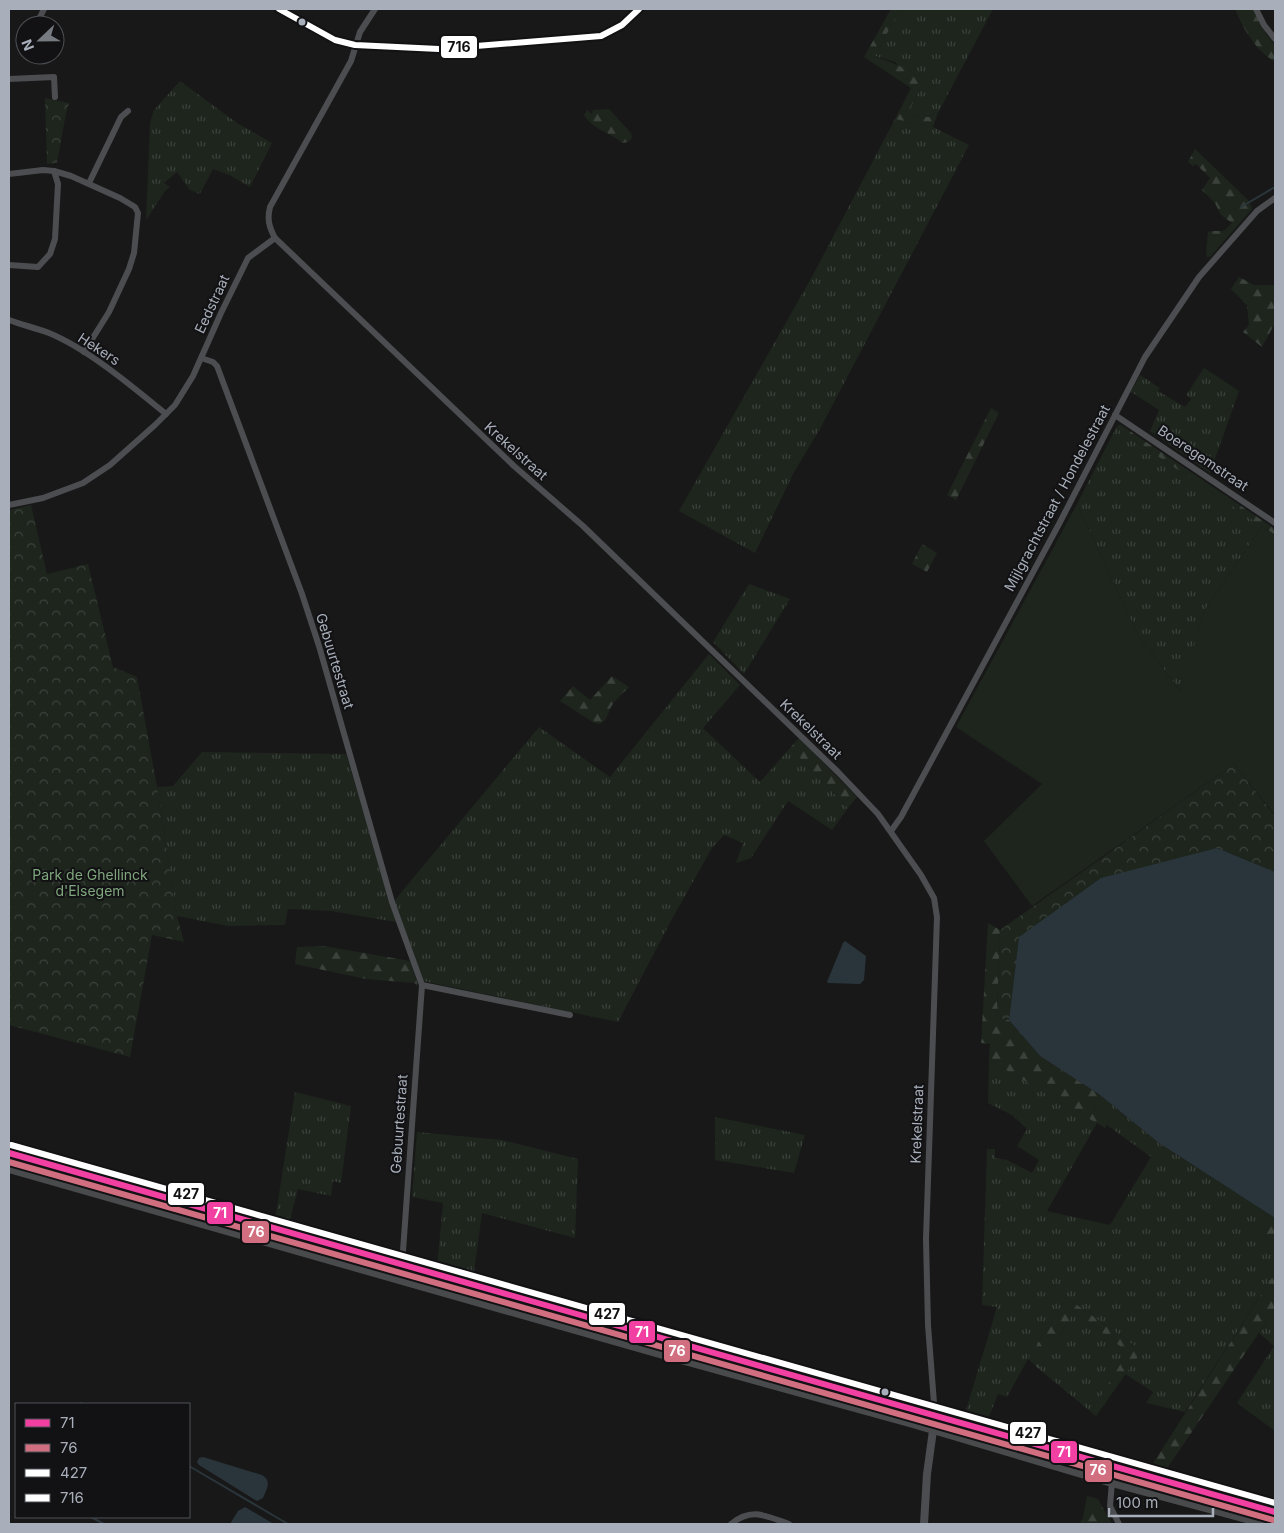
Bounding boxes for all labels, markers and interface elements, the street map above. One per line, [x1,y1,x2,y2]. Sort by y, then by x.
north arrow [15,15,65,65]
unlabelled marker [297,17,307,27]
line badge: 716 [440,35,478,59]
text: N [18,37,37,53]
text: 716 [447,38,471,55]
street label: Eedstraat [191,271,233,336]
street label: Hekers [75,329,124,368]
street label: Mijlgrachtstraat / Hondelestraat [1000,401,1113,594]
street label: Krekelstraat [481,418,552,484]
street label: Boeregemstraat [1155,421,1252,494]
street label: Gebuurtestraat [313,611,358,711]
street label: Krekelstraat [777,695,846,763]
park label: Park de Ghellinck d'Elsegem [32,866,148,899]
street label: Gebuurtestraat [387,1073,410,1174]
street label: Krekelstraat [907,1084,926,1164]
line badge: 427 [167,1182,205,1206]
text: 427 [173,1185,199,1202]
line badge: 71 [206,1201,234,1225]
text: 71 [213,1204,227,1221]
line badge: 76 [241,1220,270,1244]
text: 76 [247,1223,265,1240]
line badge: 427 [588,1302,626,1326]
text: 427 [594,1305,620,1322]
line badge: 71 [628,1320,656,1344]
text: 71 [635,1323,649,1340]
line badge: 76 [663,1339,691,1363]
text: 76 [668,1342,686,1359]
unlabelled marker [880,1387,890,1397]
legend [15,1403,190,1518]
text: 71 [60,1413,75,1432]
line badge: 427 [1009,1421,1047,1445]
text: 427 [1015,1424,1041,1441]
text: 76 [60,1438,78,1457]
line badge: 71 [1050,1440,1078,1464]
text: 71 [1057,1443,1071,1460]
line badge: 76 [1084,1459,1113,1483]
text: 76 [1089,1461,1107,1478]
text: 427 [60,1463,87,1482]
scale bar [1109,1486,1213,1518]
text: 716 [60,1488,84,1507]
text: 100 m [1116,1493,1158,1512]

